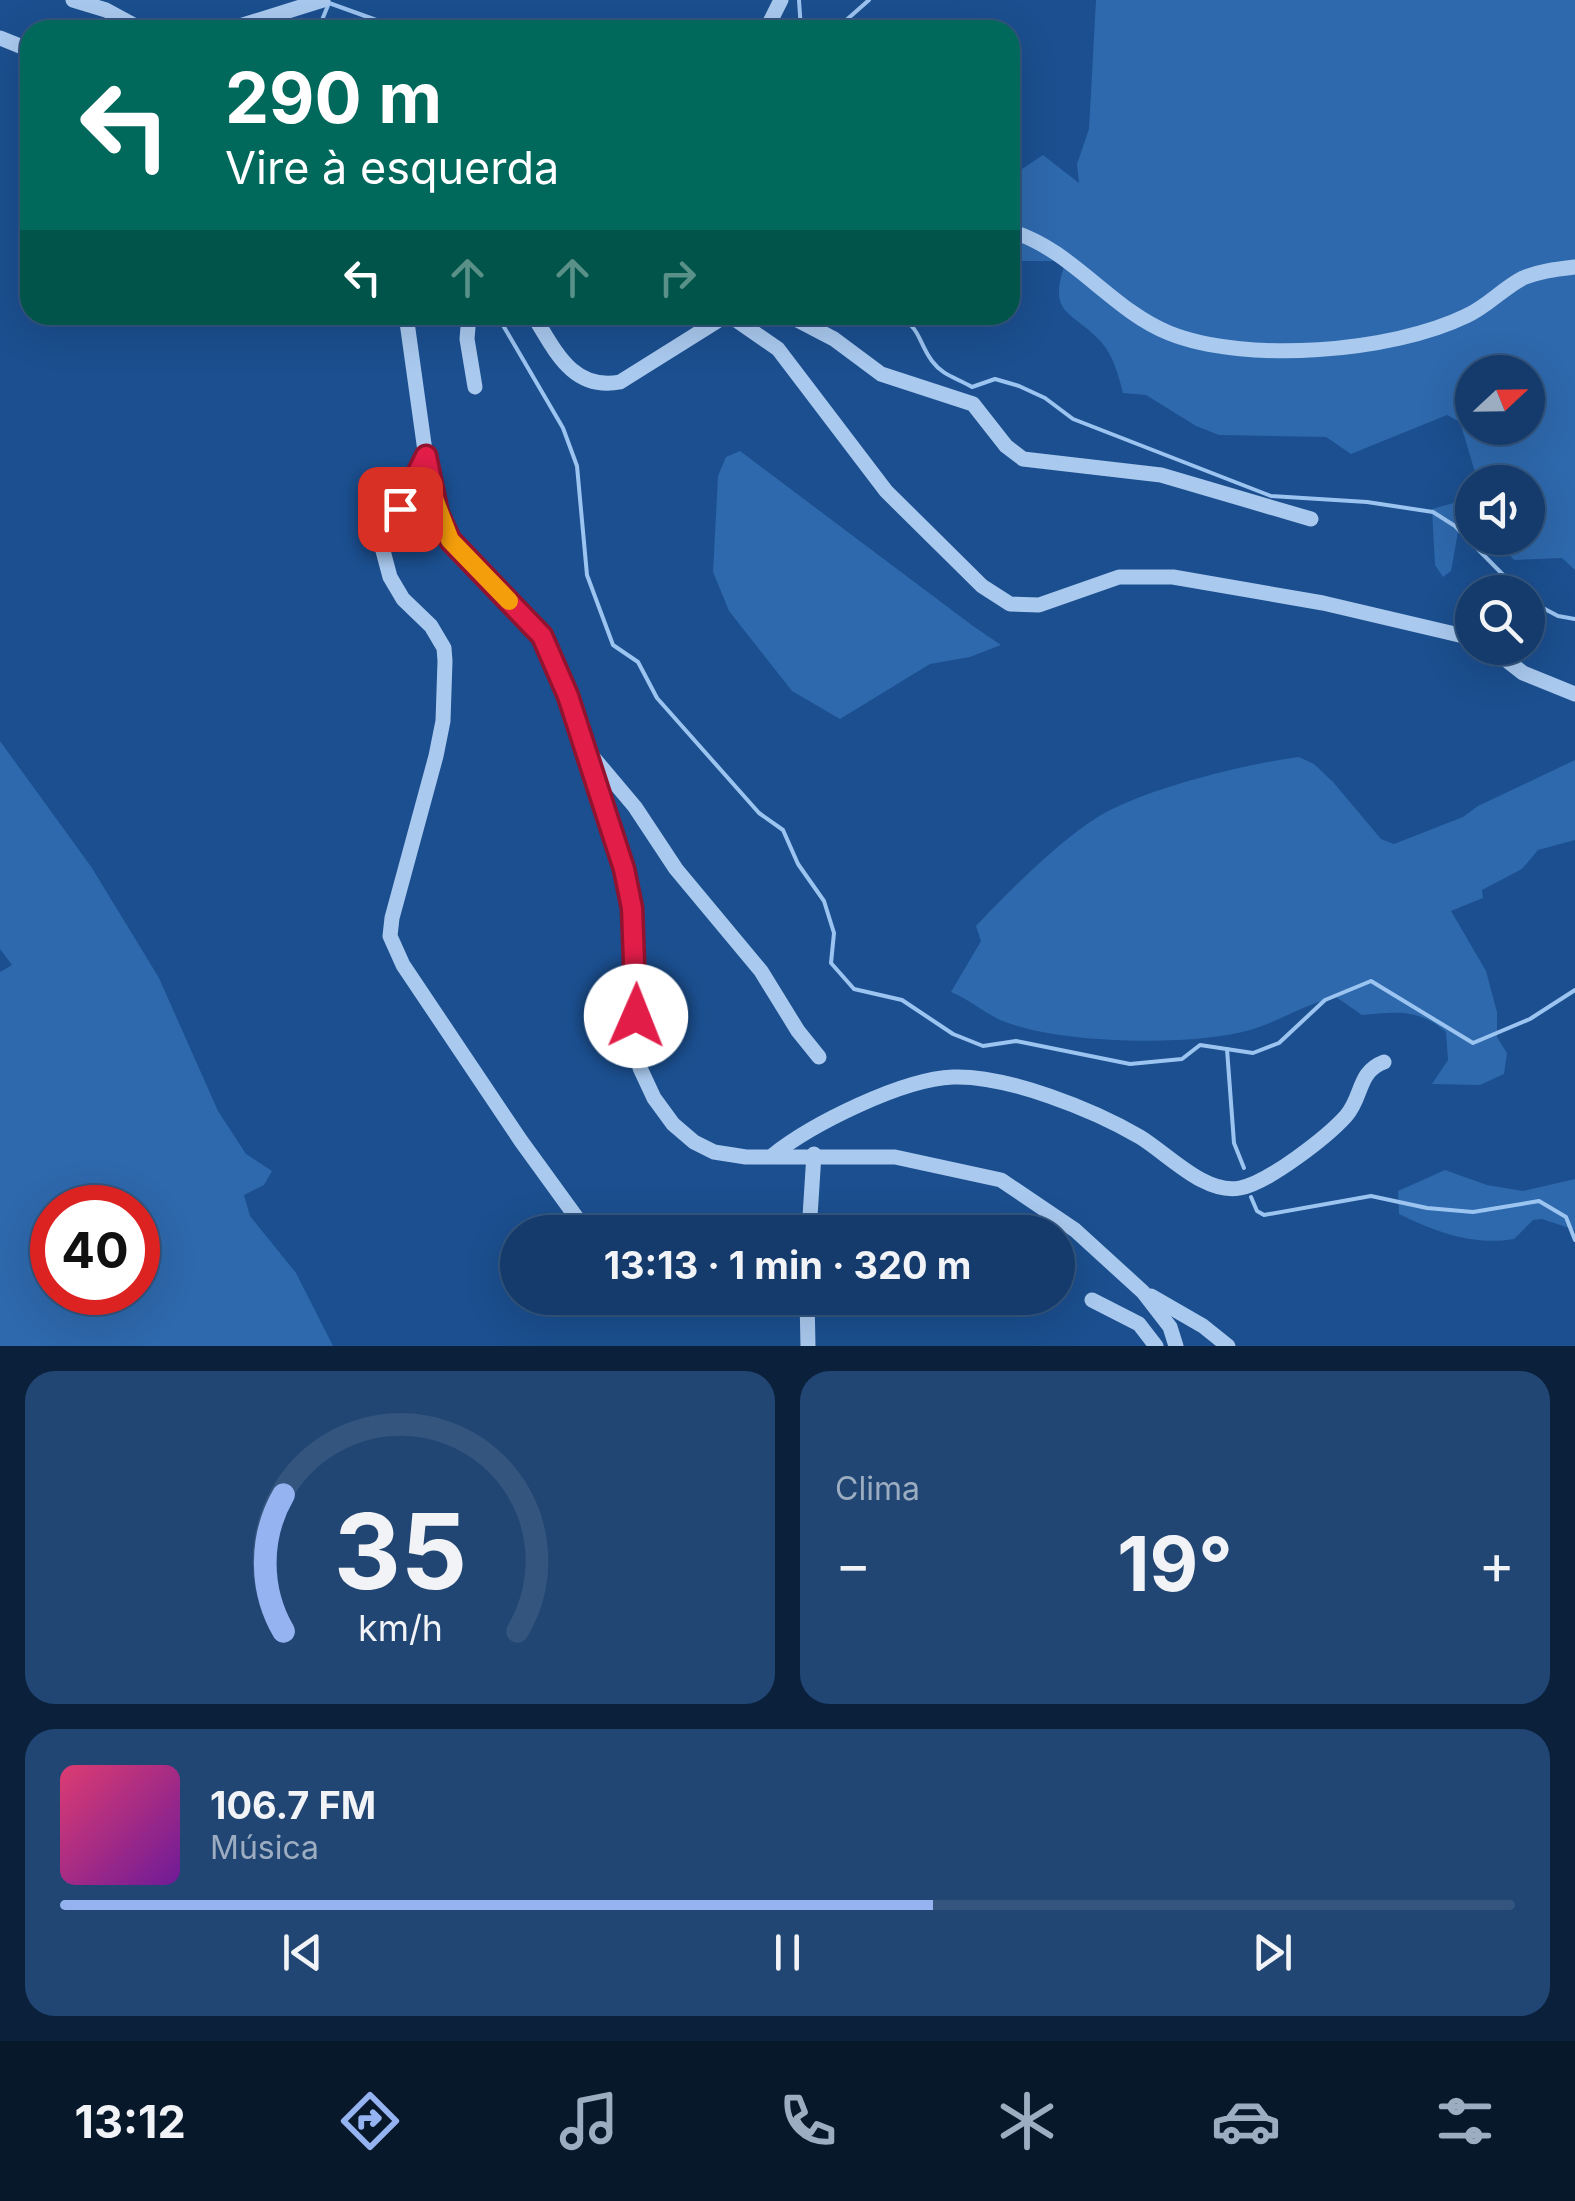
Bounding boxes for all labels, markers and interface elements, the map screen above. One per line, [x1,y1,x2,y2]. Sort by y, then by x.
text: 290 m [225,55,442,140]
icon: left [60,60,190,190]
text: Vire à esquerda [225,140,559,195]
icon: left [335,250,390,305]
icon: ahead [440,250,495,305]
icon: ahead [545,250,600,305]
icon: right [650,250,705,305]
north arrow [1455,355,1545,445]
map controls [1455,355,1545,665]
button: sound [1455,465,1545,555]
pin [358,467,443,552]
icon: arrive [373,482,428,537]
button: search [1455,575,1545,665]
position arrow [584,964,688,1068]
speed limit sign: 40 [30,1185,160,1315]
text: 13:13 · 1 min · 320 m [604,1242,971,1288]
text: Clima [835,1469,920,1508]
text: 35 [333,1488,467,1614]
text: 19° [1117,1518,1233,1609]
text: − [835,1531,871,1597]
text: + [1479,1531,1515,1597]
text: km/h [358,1606,442,1650]
text: 106.7 FM [210,1782,376,1828]
text: Música [210,1828,319,1867]
icon: previous [275,1925,330,1980]
icon: pause [760,1925,815,1980]
icon: next [1245,1925,1300,1980]
icon: directions [335,2086,405,2156]
icon: music [554,2086,624,2156]
icon: phone [773,2086,843,2156]
icon: climate [992,2086,1062,2156]
icon: car [1211,2086,1281,2156]
icon: filters [1430,2086,1500,2156]
text: 13:12 [75,2094,186,2149]

